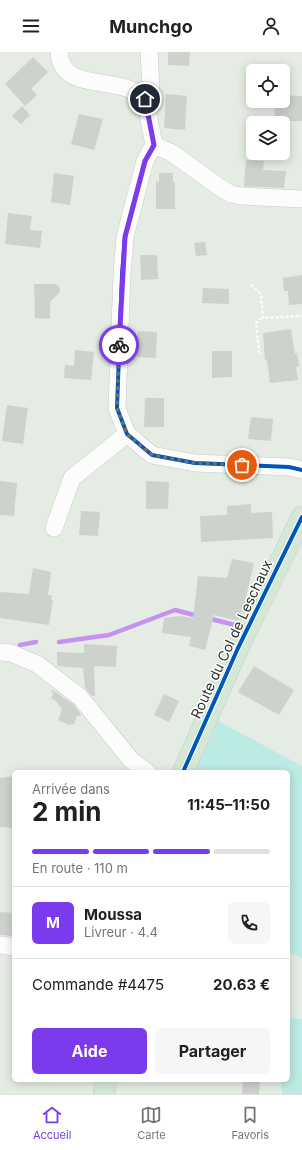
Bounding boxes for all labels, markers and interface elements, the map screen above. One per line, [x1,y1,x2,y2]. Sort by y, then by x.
icon: menu [20,15,42,37]
icon: person [260,15,282,37]
text: Munchgo [109,16,193,37]
map controls [246,64,290,160]
button: locate [246,64,290,108]
pin [128,82,162,116]
icon: home [134,88,156,110]
button: layers [246,116,290,160]
courier [99,325,139,365]
icon: bike [108,334,130,356]
pin [225,448,259,482]
icon: bag [231,454,253,476]
street label: Route du Col de Leschaux [187,557,275,721]
text: Arrivée dans [32,781,110,797]
text: 11:45–11:50 [187,795,270,814]
text: 2 min [32,796,102,827]
text: En route · 110 m [32,860,128,876]
button: phone [228,902,270,944]
text: Moussa [84,905,142,924]
text: M [46,913,60,932]
text: Livreur · 4.4 [84,924,158,940]
text: Commande #4475 [32,975,164,994]
text: 20.63 € [213,975,270,994]
button: Aide [32,1028,147,1074]
button: Partager [155,1028,270,1074]
tab: Accueil [33,1104,71,1142]
tab: Carte [137,1104,166,1142]
tab: Favoris [231,1104,269,1142]

